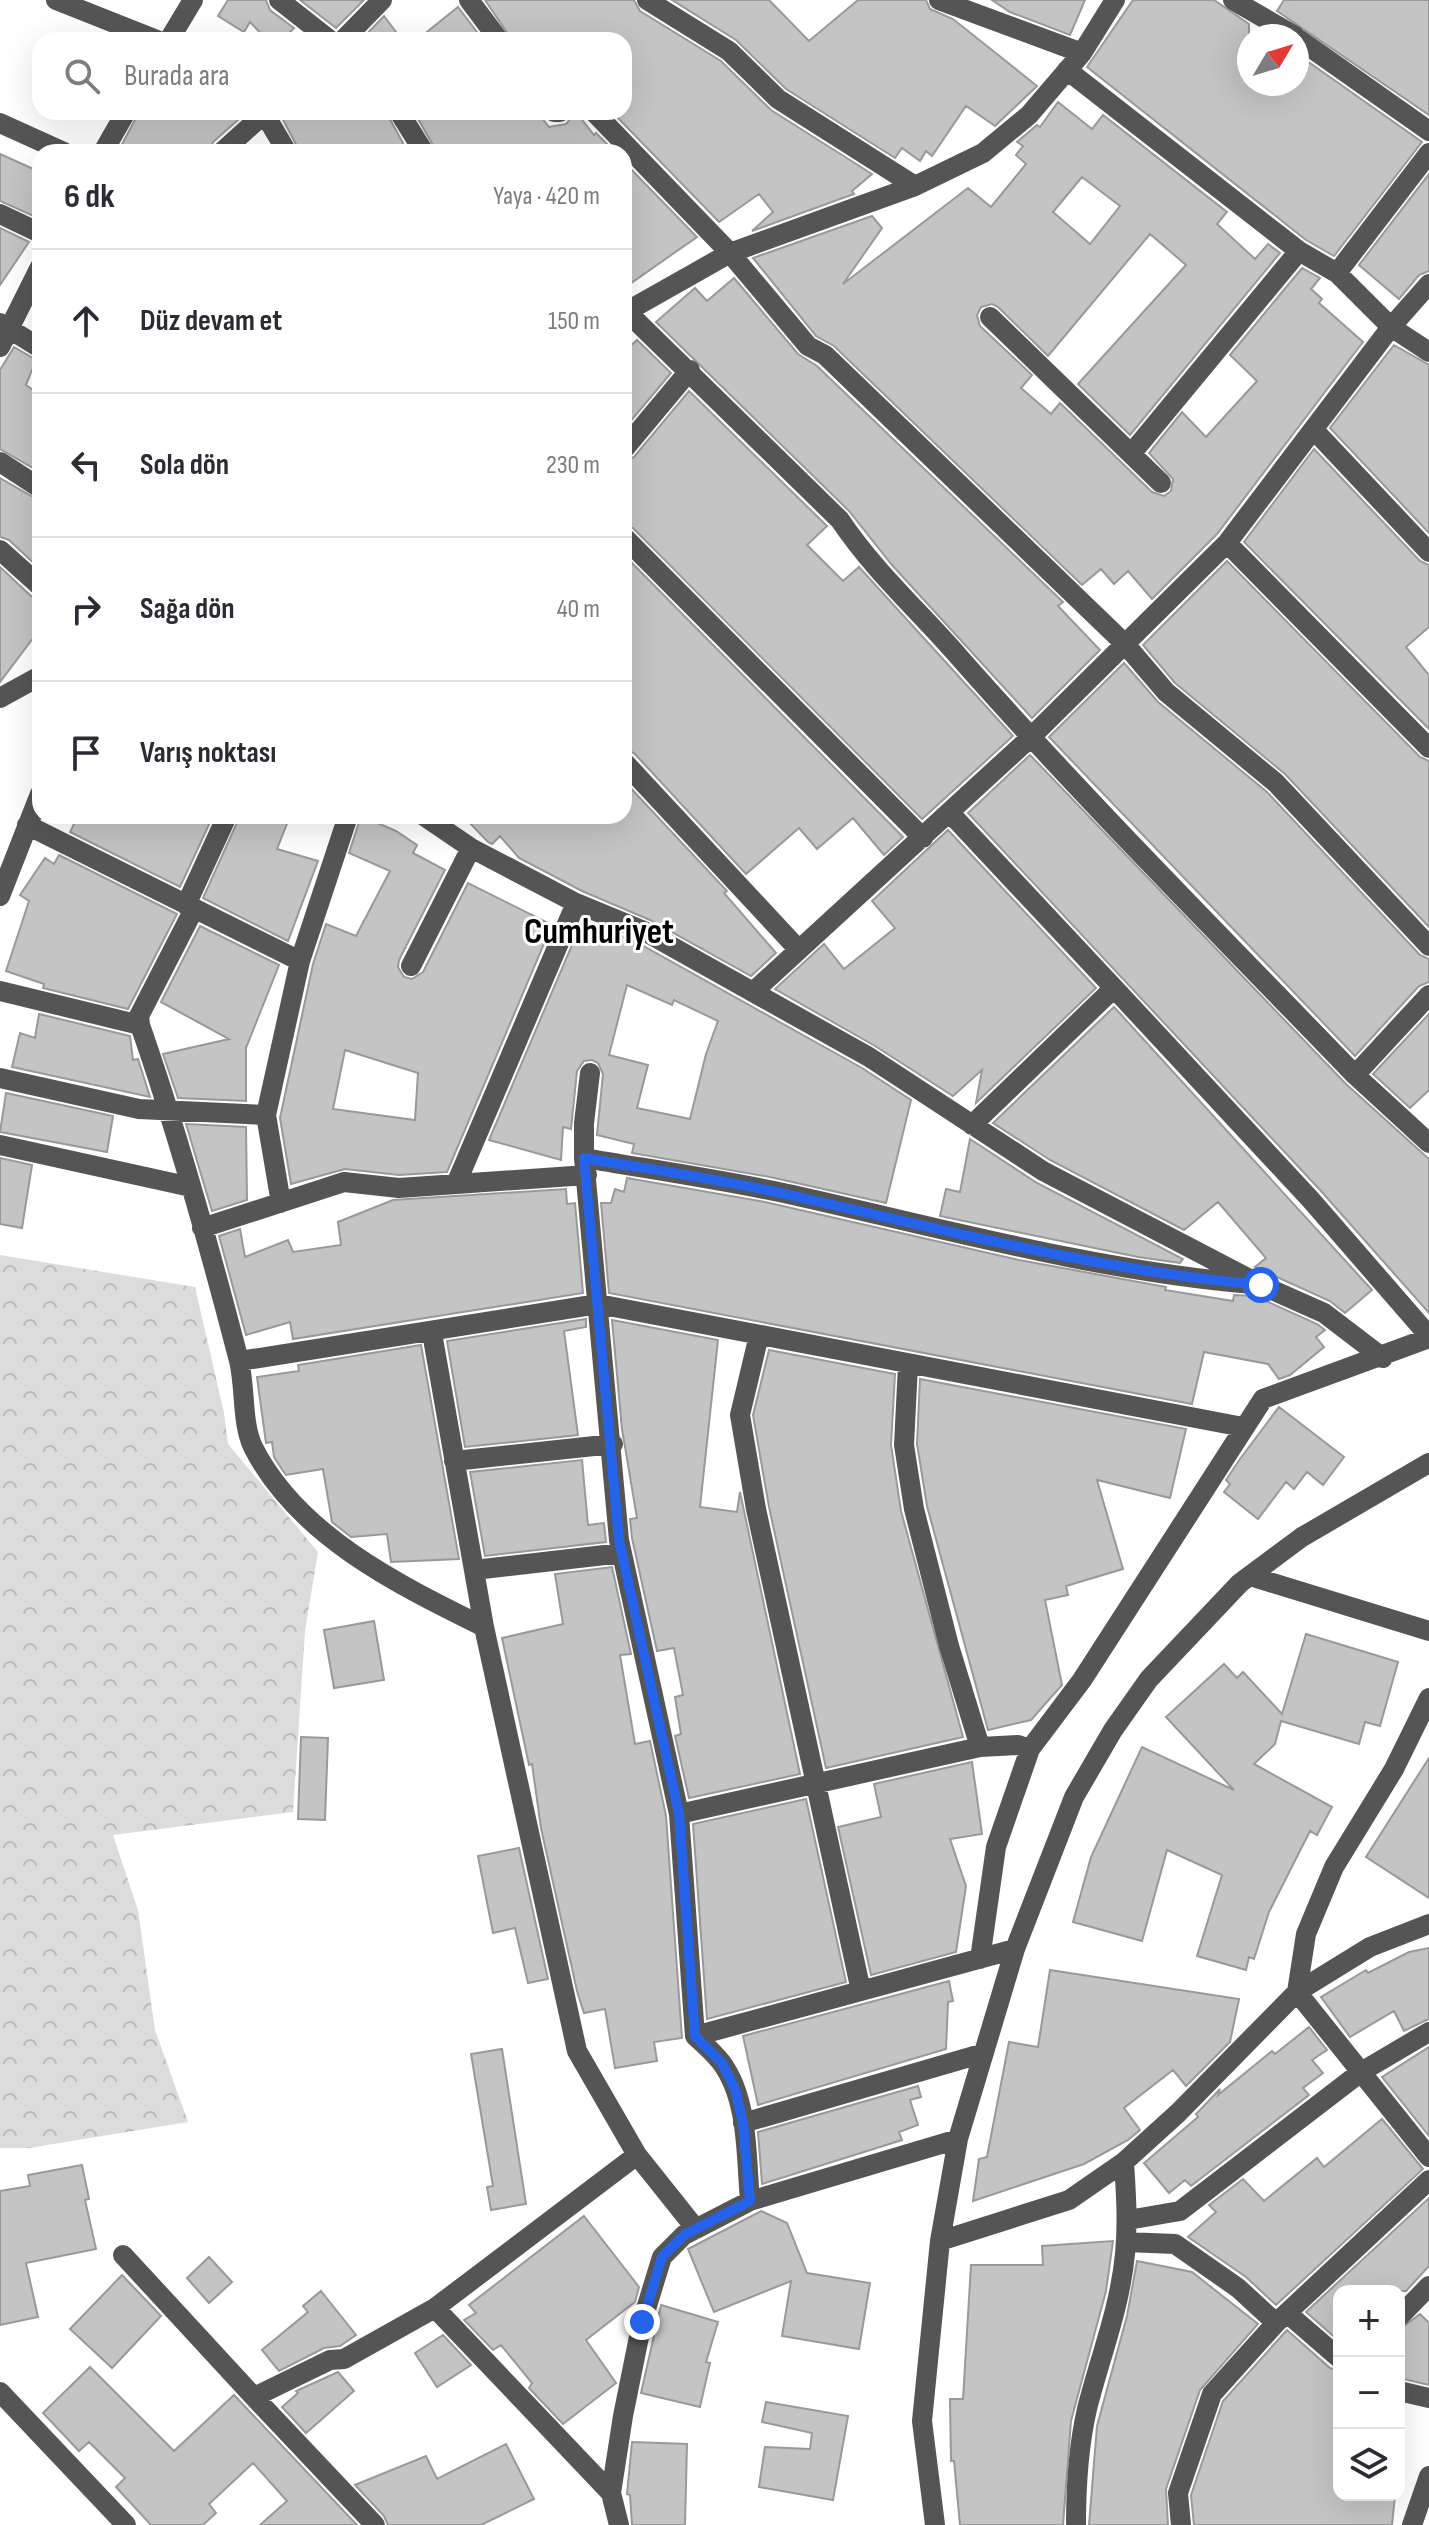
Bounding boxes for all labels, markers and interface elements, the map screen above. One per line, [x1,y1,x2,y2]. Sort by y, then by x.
north arrow [1237,24,1309,96]
search box [32,32,632,120]
icon: search [60,54,104,98]
text: Burada ara [124,58,230,94]
text: 6 dk [64,176,115,217]
text: Yaya · 420 m [493,181,600,212]
icon: ahead [64,299,108,343]
text: Düz devam et [140,303,282,339]
text: 150 m [548,306,600,337]
icon: left [64,443,108,487]
text: Sola dön [140,447,229,483]
text: 230 m [546,450,600,481]
icon: right [64,587,108,631]
text: Sağa dön [140,591,235,627]
text: 40 m [557,594,600,625]
icon: arrive [64,731,108,775]
text: Varış noktası [140,735,276,771]
district label: Cumhuriyet [524,911,674,954]
route start [1243,1267,1279,1303]
map controls [1333,2285,1405,2501]
button: + [1333,2285,1405,2357]
route end [624,2304,660,2340]
button: − [1333,2357,1405,2429]
button: layers [1333,2429,1405,2501]

